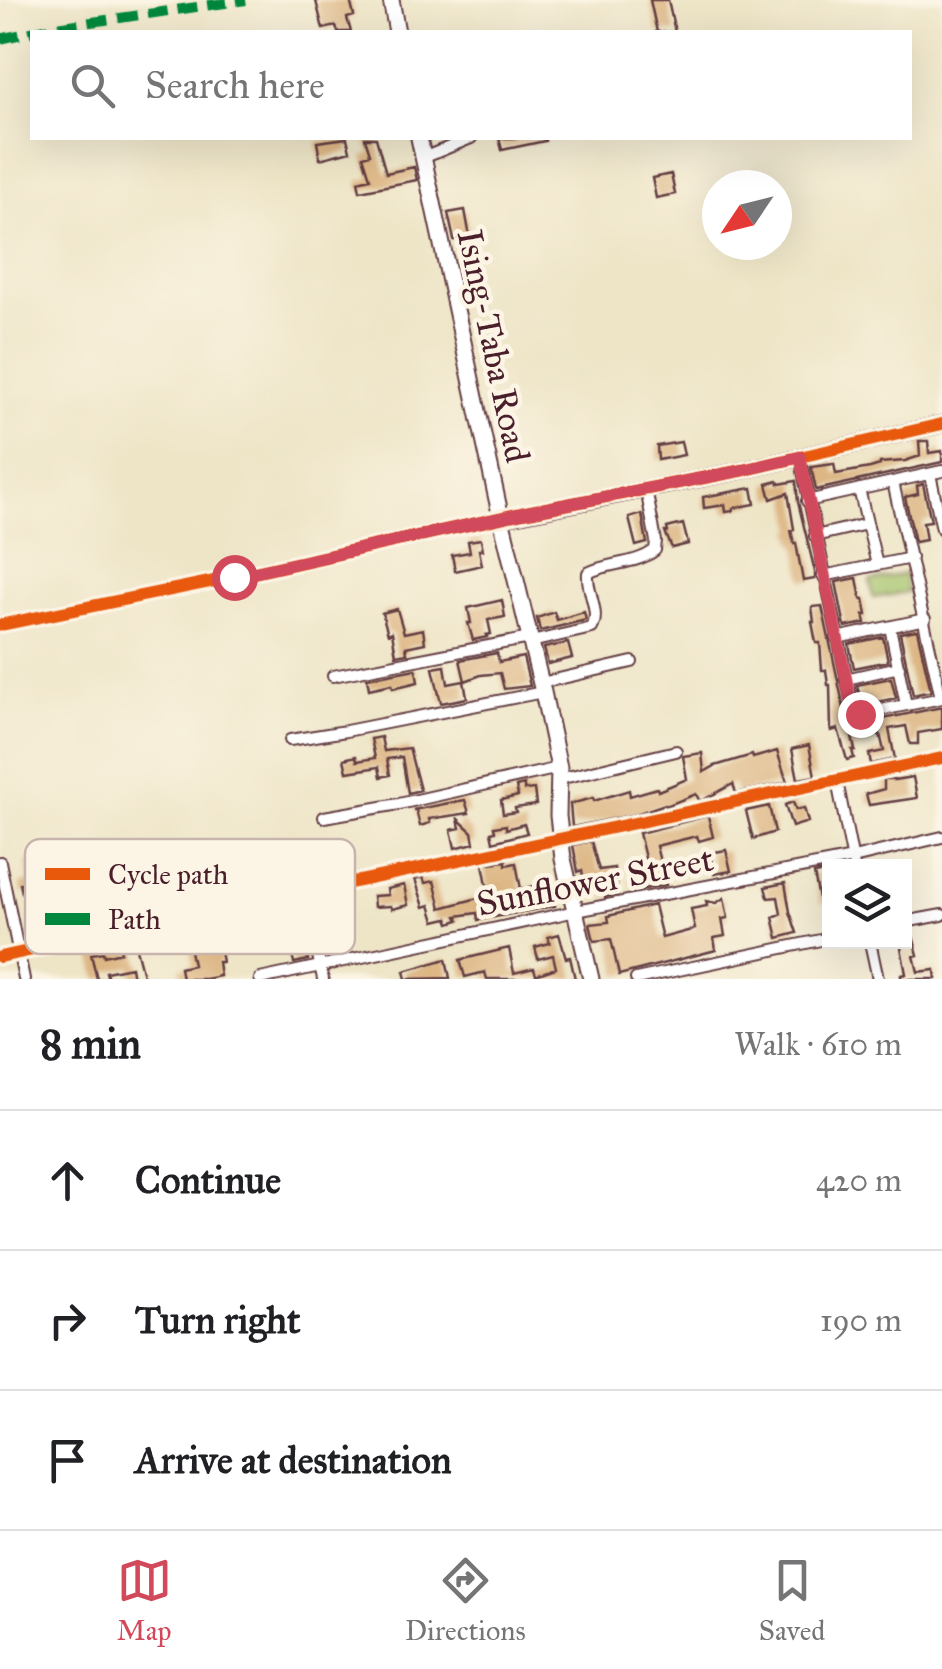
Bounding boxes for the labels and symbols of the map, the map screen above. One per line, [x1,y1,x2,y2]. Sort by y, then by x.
north arrow [702,170,792,260]
street label: Ising-Taba Road [448,226,539,467]
route start [212,555,258,601]
route end [838,692,884,738]
street label: Sunflower Street [473,837,717,926]
legend [25,839,355,954]
text: Cycle path [108,857,229,892]
text: Path [108,902,161,937]

